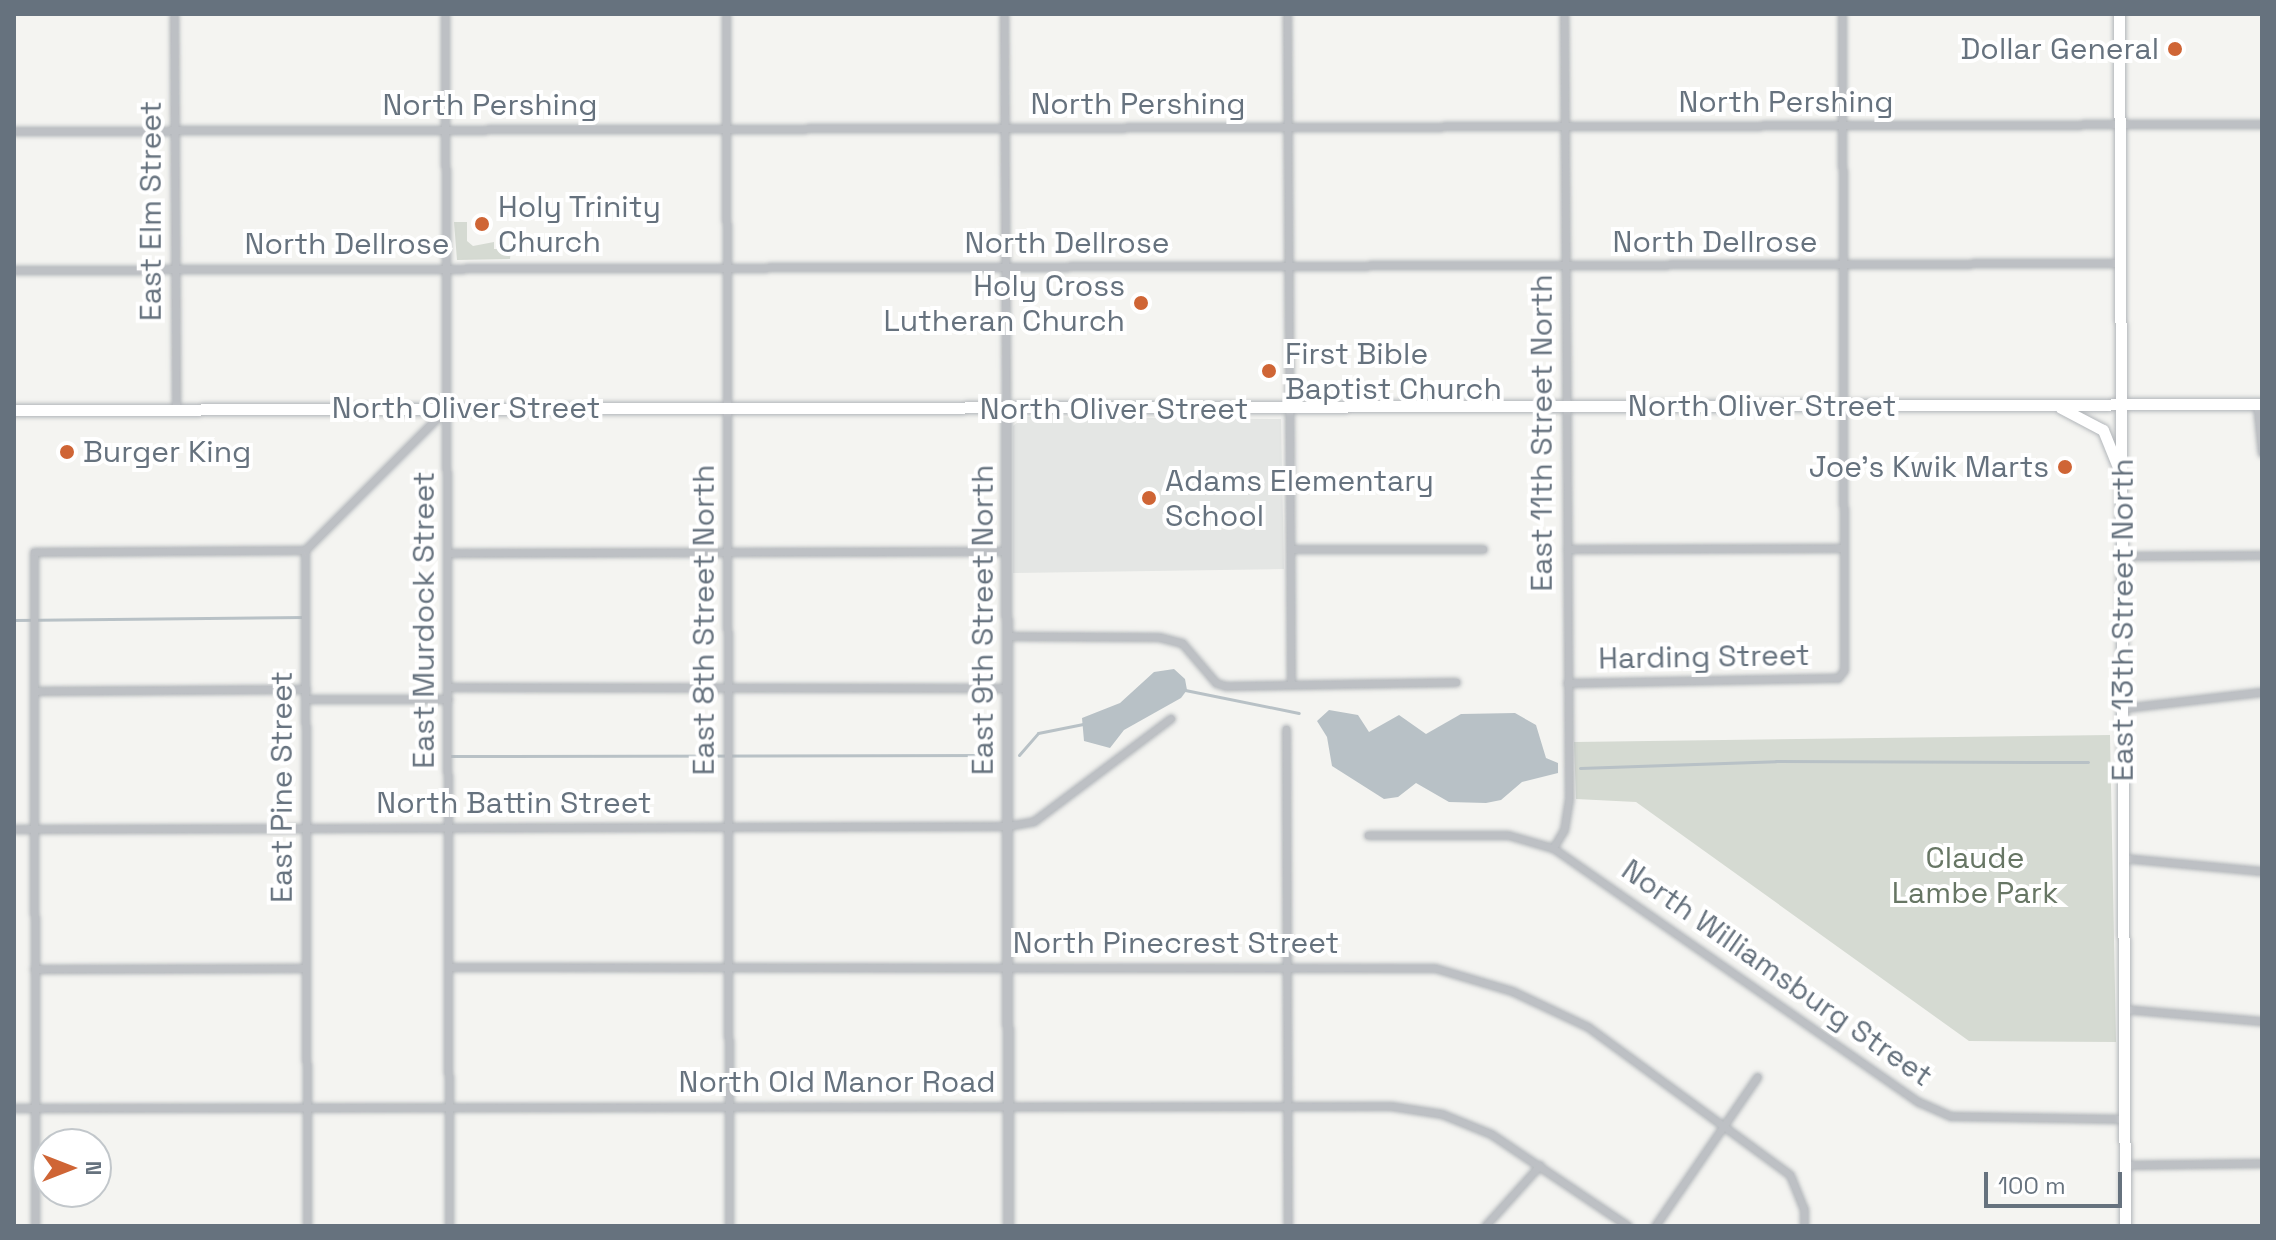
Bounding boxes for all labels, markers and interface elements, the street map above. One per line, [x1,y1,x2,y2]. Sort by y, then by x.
place label: Dollar General [1960,31,2159,67]
marker: Dollar General [2166,40,2184,58]
street label: North Pershing [1678,84,1894,120]
street label: North Pershing [1030,86,1246,122]
street label: North Pershing [382,87,598,123]
street label: East Elm Street [133,101,169,321]
place label: Holy Trinity Church [498,189,662,260]
marker: Holy Trinity Church [473,215,491,233]
street label: North Dellrose [1613,224,1817,260]
street label: North Dellrose [965,225,1169,261]
street label: North Dellrose [245,226,449,262]
place label: Holy Cross Lutheran Church [883,268,1125,338]
street label: East 11th Street North [1524,274,1560,592]
marker: Holy Cross Lutheran Church [1132,294,1150,312]
place label: First Bible Baptist Church [1285,336,1502,406]
marker: First Bible Baptist Church [1260,362,1278,380]
street label: North Oliver Street [1628,388,1896,424]
street label: North Oliver Street [332,390,600,426]
street label: North Oliver Street [980,391,1248,427]
place label: Burger King [83,434,251,470]
marker: Burger King [58,443,76,461]
place label: Joe's Kwik Marts [1809,449,2049,485]
marker: Joe's Kwik Marts [2056,458,2074,476]
street label: East 13th Street North [2105,459,2141,781]
place label: Adams Elementary School [1165,463,1434,534]
street label: East 8th Street North [686,465,722,775]
street label: East 9th Street North [965,465,1001,775]
street label: East Murdock Street [406,471,442,769]
marker: Adams Elementary School [1140,489,1158,507]
street label: Harding Street [1598,637,1810,677]
street label: East Pine Street [264,671,300,903]
street label: North Battin Street [376,785,652,821]
park label: Claude Lambe Park [1892,840,2058,910]
street label: North Williamsburg Street [1615,852,1939,1094]
street label: North Pinecrest Street [1013,925,1339,961]
street label: North Old Manor Road [679,1064,995,1100]
north arrow [32,1128,112,1208]
scale bar [1988,1156,2126,1206]
text: N [80,1161,108,1175]
text: 100 m [1998,1170,2066,1201]

